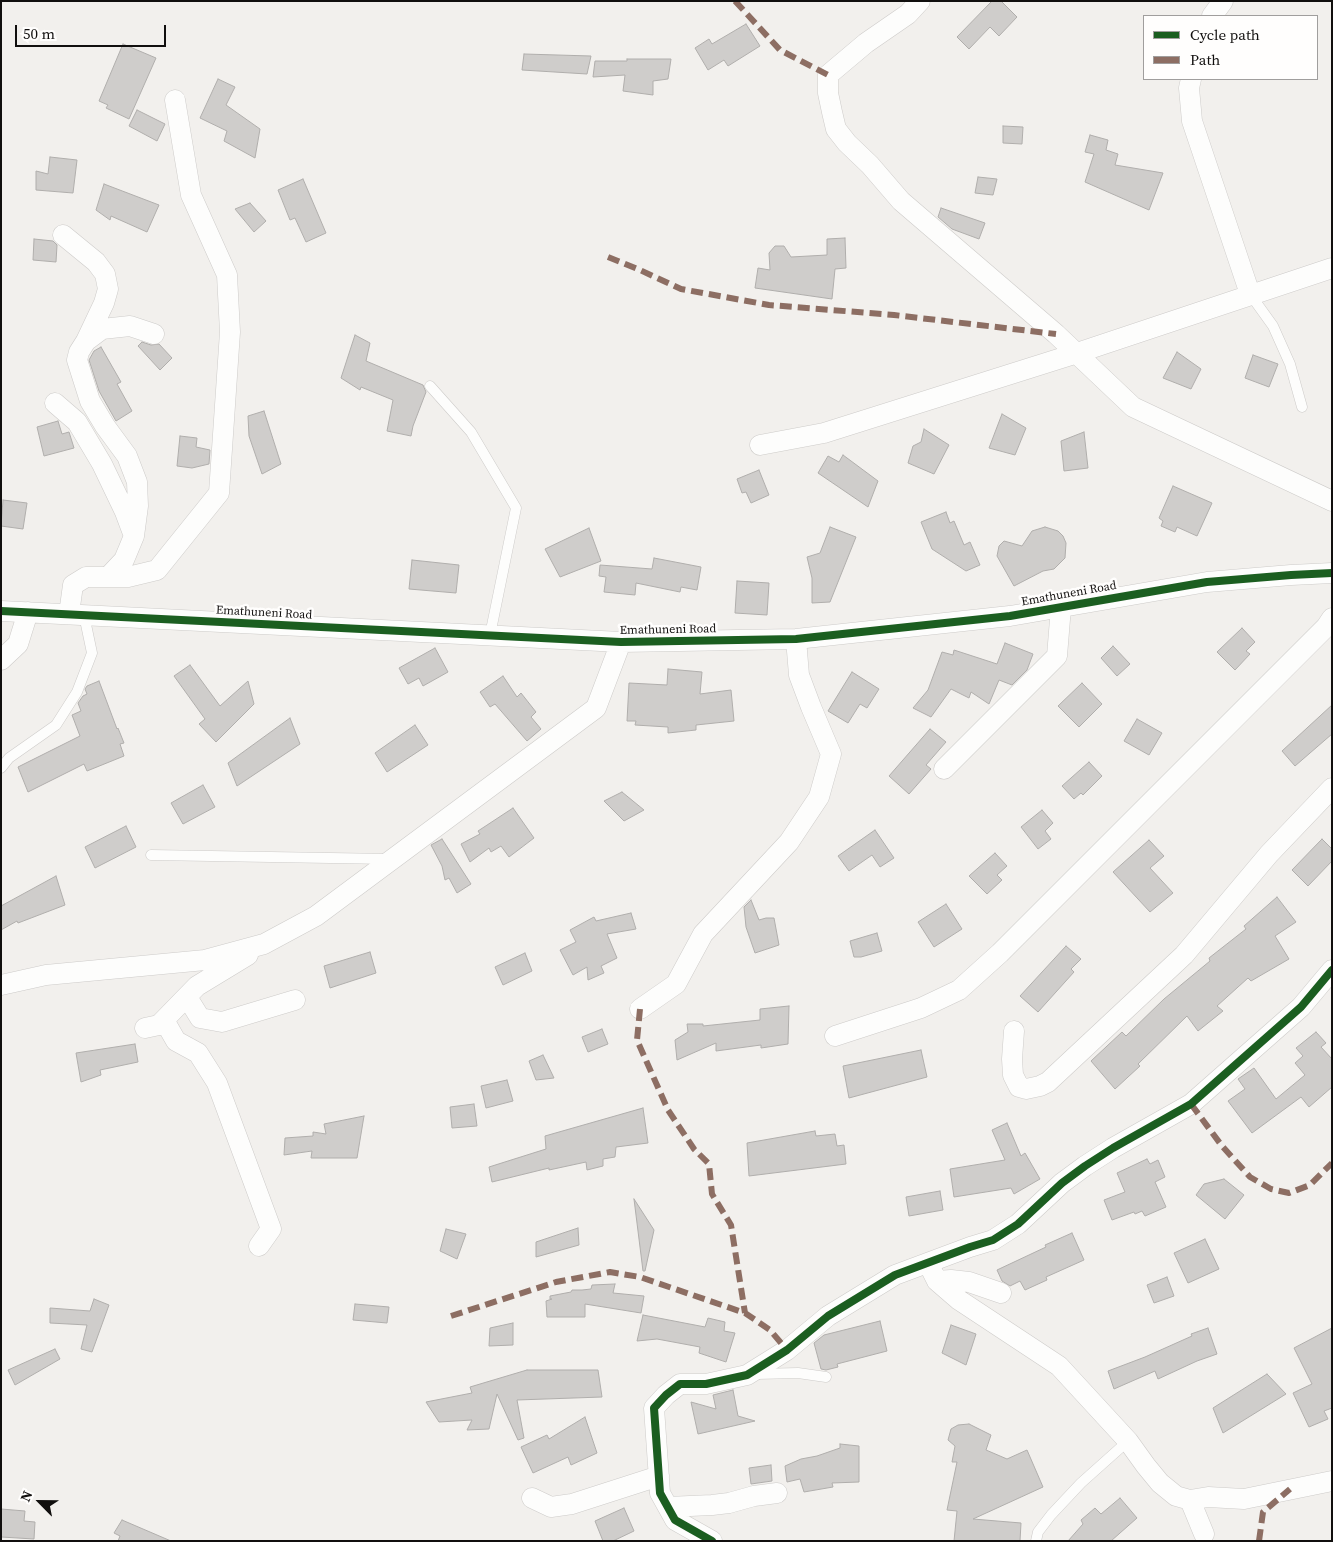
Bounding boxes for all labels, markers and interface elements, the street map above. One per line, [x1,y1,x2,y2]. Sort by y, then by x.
scale bar [18,15,169,47]
legend [1143,15,1318,80]
text: 50 m [23,23,55,44]
text: Cycle path [1190,24,1260,45]
text: Path [1190,49,1220,70]
street label: Emathuneni Road [1020,579,1118,609]
street label: Emathuneni Road [215,603,313,623]
street label: Emathuneni Road [620,622,716,638]
north arrow [15,1477,65,1527]
text: N [15,1488,37,1505]

